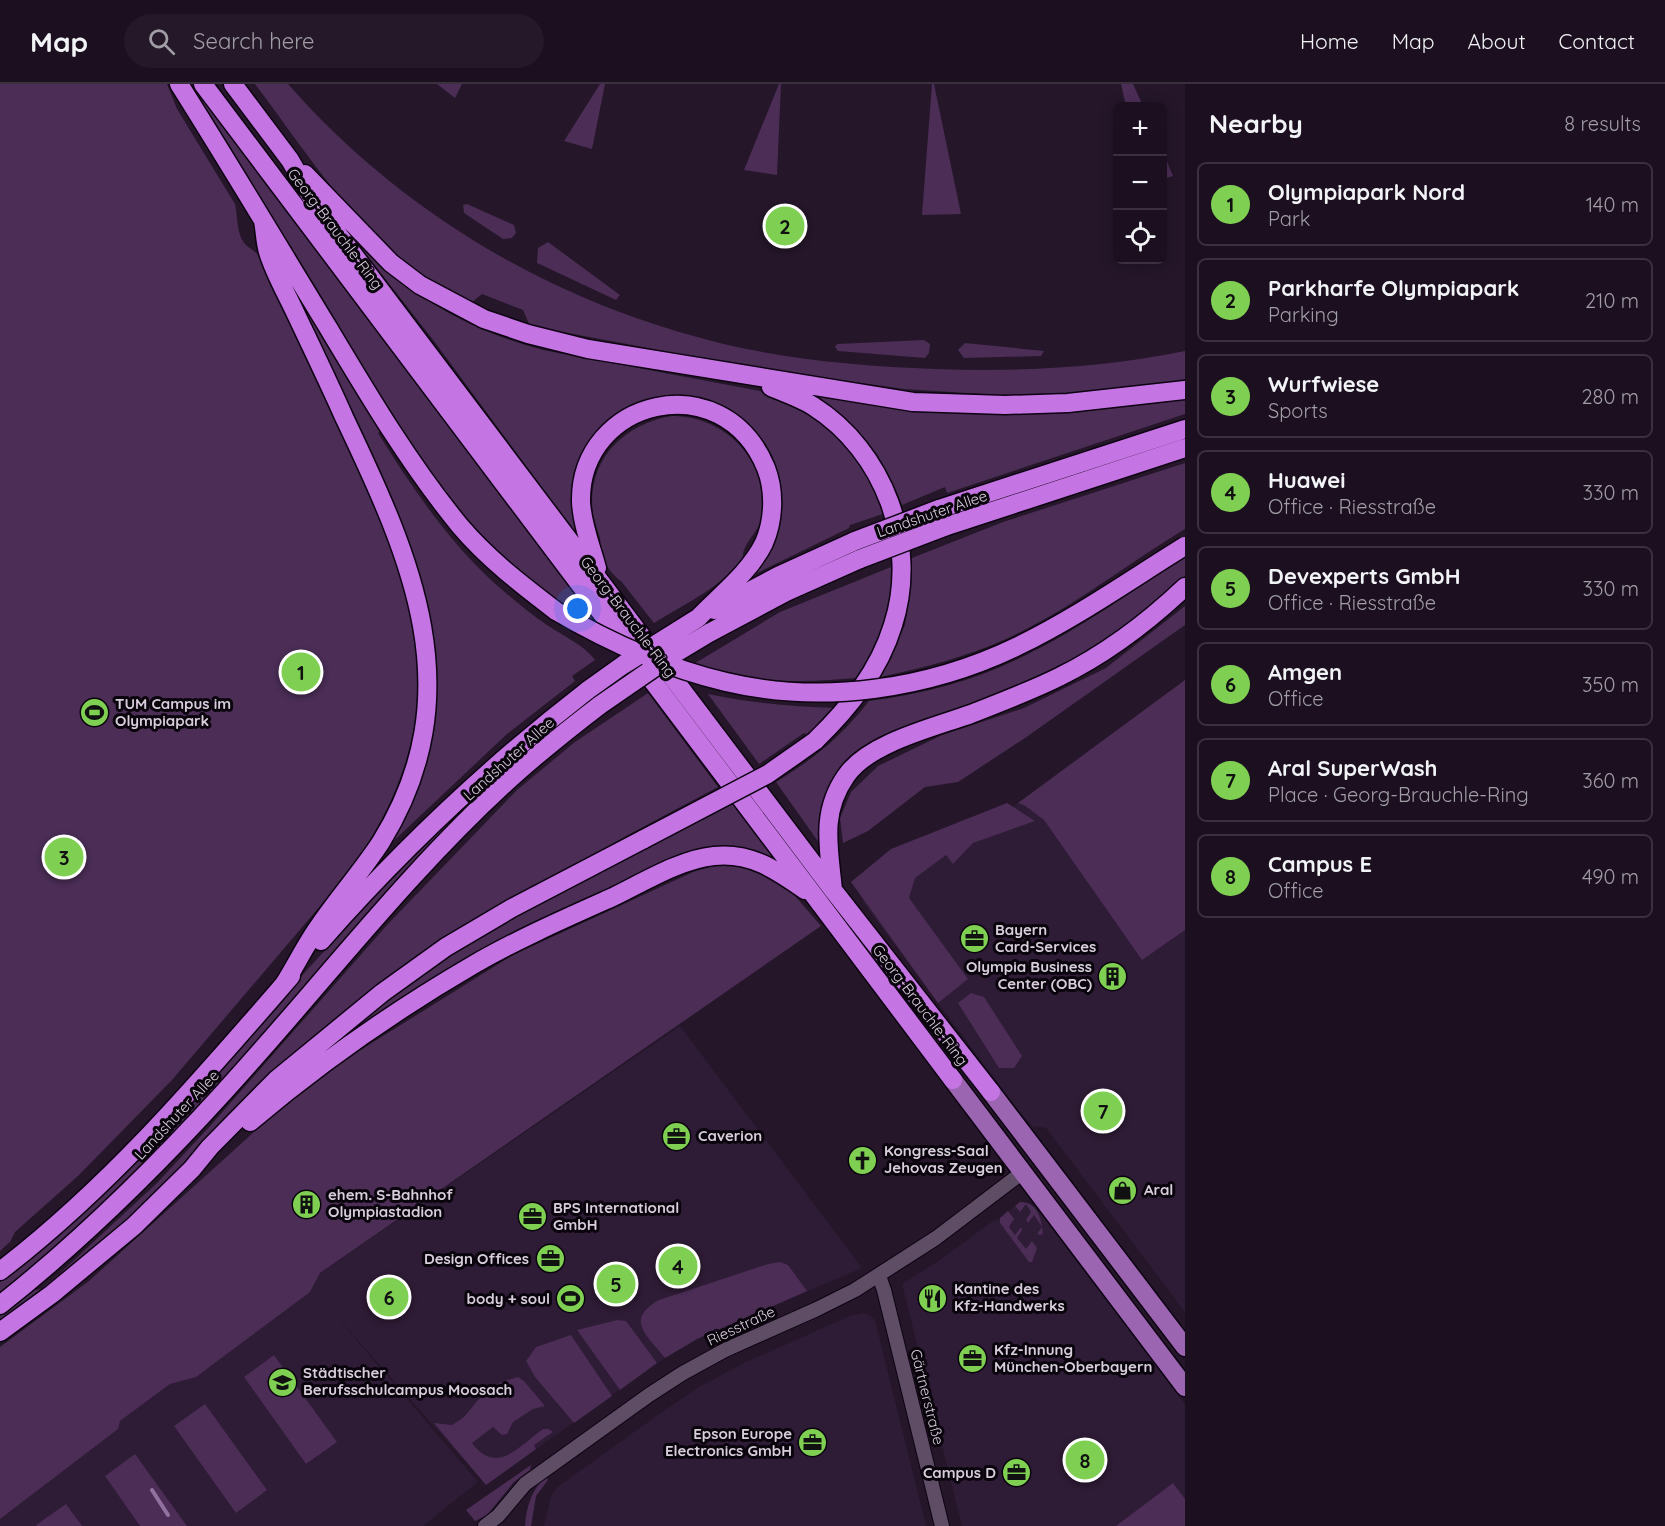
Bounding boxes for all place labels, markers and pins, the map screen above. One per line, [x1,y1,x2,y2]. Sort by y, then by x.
pin: 2 [766,204,804,248]
pin: 1 [282,650,320,694]
place label: TUM Campus im Olympiapark [115,694,231,730]
sports icon: TUM Campus im Olympiapark [78,697,110,729]
pin: 3 [44,834,84,880]
place label: Bayern Card-Services [995,920,1096,956]
office icon: Bayern Card-Services [958,923,990,955]
place label: Olympia Business Center (OBC) [966,957,1092,993]
building icon: Olympia Business Center (OBC) [1097,960,1129,992]
pin: 7 [1084,1088,1122,1134]
office icon: Caverion [661,1120,693,1152]
place label: Caverion [698,1126,762,1145]
place label: Kongress-Saal Jehovas Zeugen [884,1141,1003,1177]
church icon: Kongress-Saal Jehovas Zeugen [847,1144,879,1176]
shop icon: Aral [1107,1174,1139,1206]
place label: Aral [1144,1180,1173,1199]
place label: ehem. S-Bahnhof Olympiastadion [328,1185,453,1221]
building icon: ehem. S-Bahnhof Olympiastadion [291,1188,323,1220]
place label: BPS International GmbH [553,1198,679,1234]
office icon: BPS International GmbH [516,1201,548,1233]
office icon: Design Offices [534,1243,566,1275]
pin: 4 [658,1244,698,1288]
place label: Design Offices [424,1249,529,1268]
pin: 5 [596,1262,636,1306]
pin: 6 [370,1274,408,1320]
place label: Kantine des Kfz-Handwerks [954,1279,1065,1315]
restaurant icon: Kantine des Kfz-Handwerks [917,1282,949,1314]
sports icon: body + soul [555,1283,587,1315]
place label: body + soul [466,1289,550,1308]
place label: Kfz-Innung München-Oberbayern [994,1340,1152,1376]
office icon: Kfz-Innung München-Oberbayern [957,1343,989,1375]
place label: Städtischer Berufsschulcampus Moosach [303,1363,512,1399]
school or university icon: Städtischer Berufsschulcampus Moosach [266,1366,298,1398]
place label: Epson Europe Electronics GmbH [665,1424,792,1460]
office icon: Epson Europe Electronics GmbH [797,1427,829,1459]
pin: 8 [1066,1438,1104,1482]
office icon: Campus D [1001,1457,1033,1489]
place label: Campus D [923,1463,996,1482]

